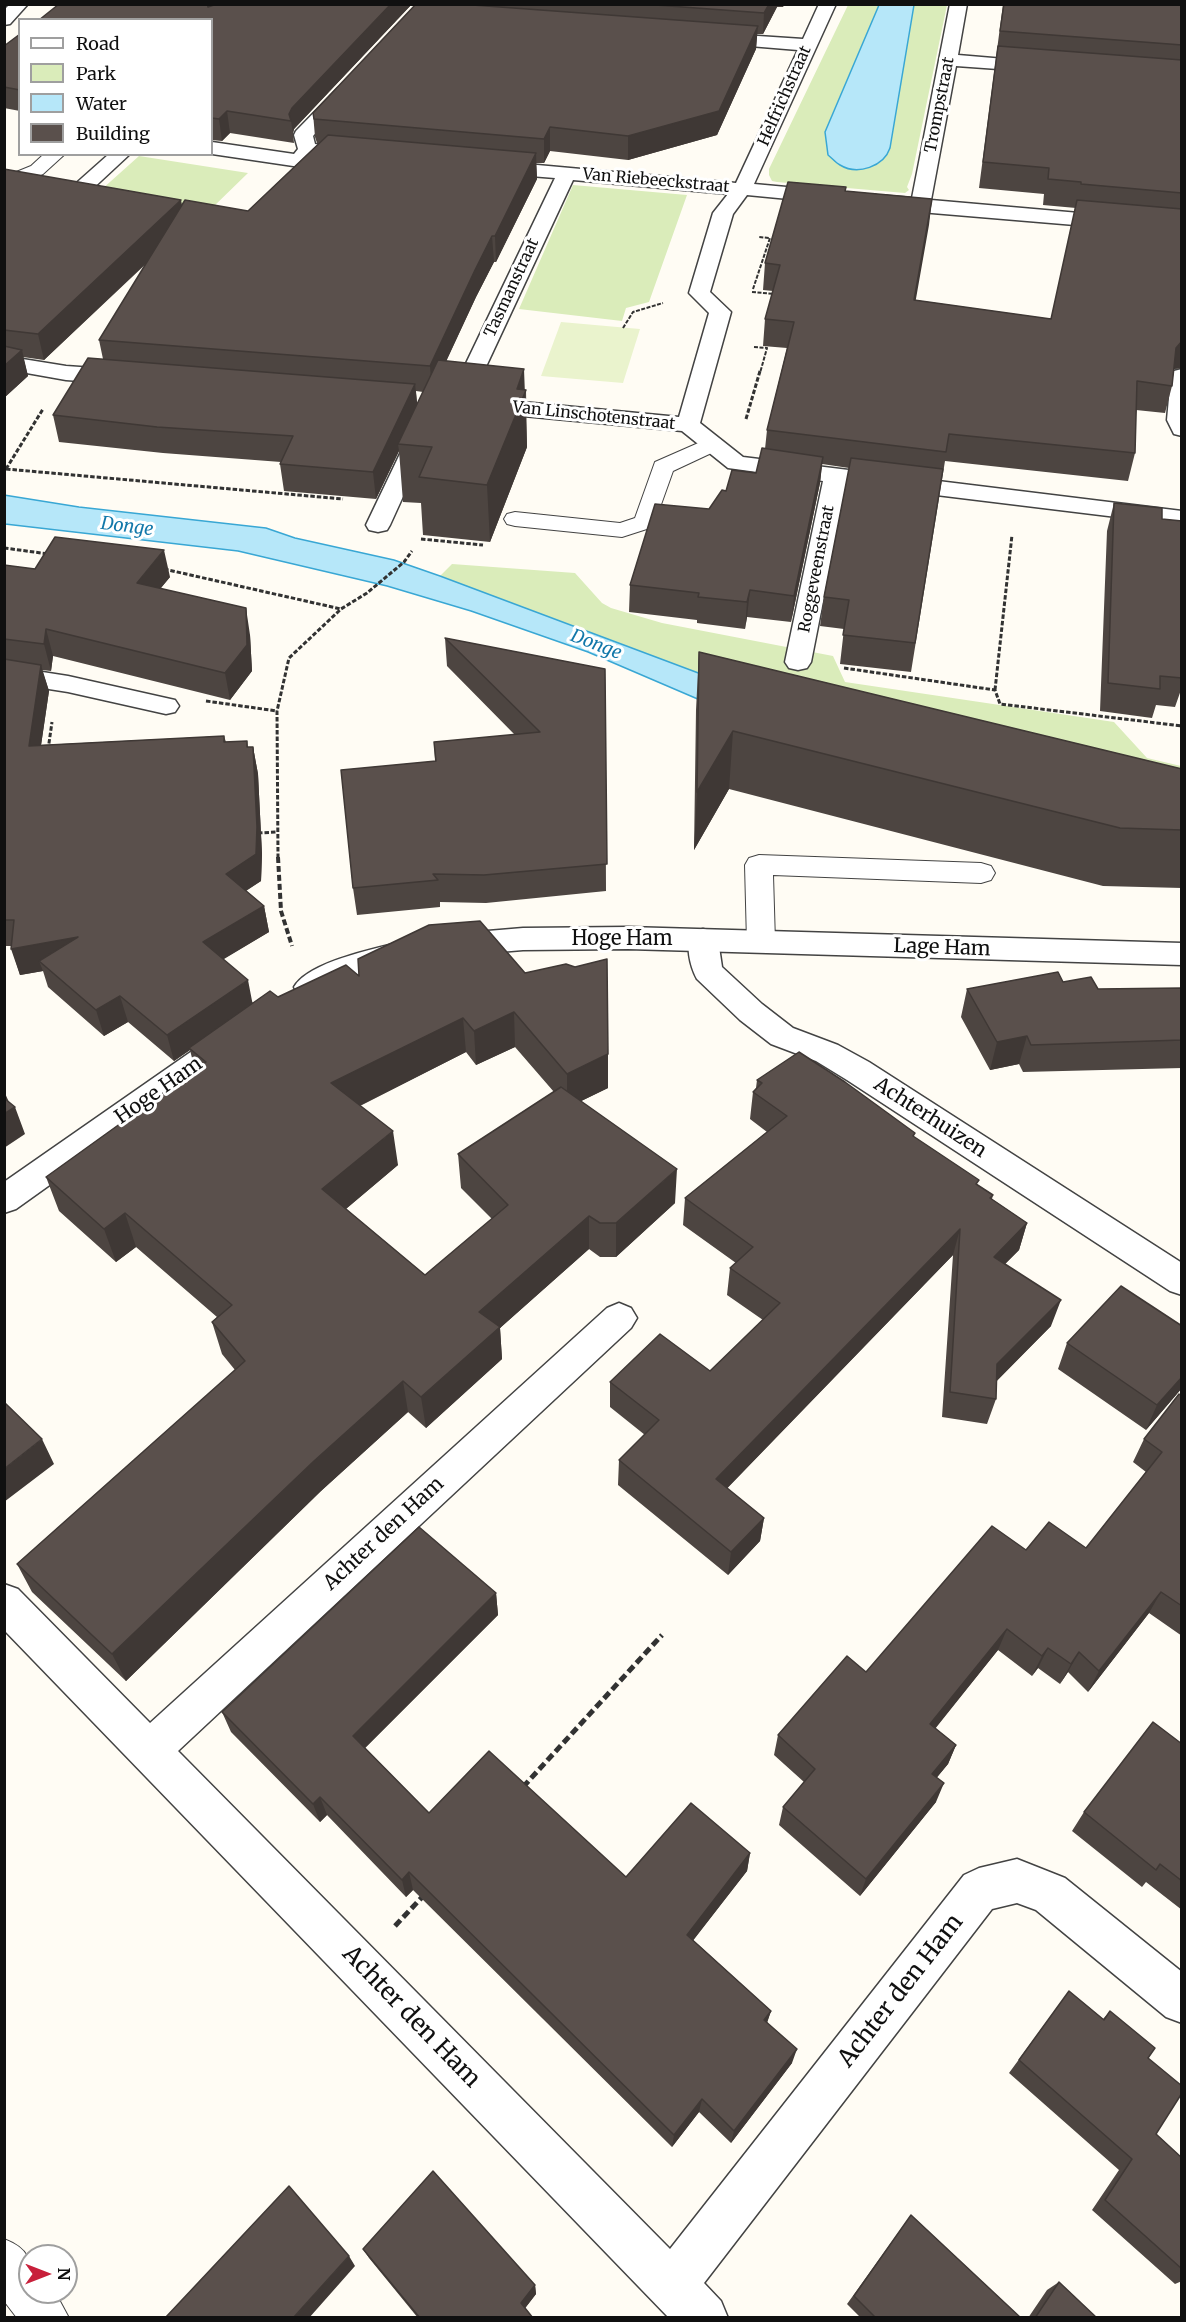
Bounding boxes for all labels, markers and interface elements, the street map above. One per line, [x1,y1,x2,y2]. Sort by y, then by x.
legend [18,18,213,156]
text: Road [76,32,120,55]
street label: Helfrichstraat [754,43,816,149]
street label: Trompstraat [921,55,959,155]
text: Park [76,62,116,85]
text: Water [76,92,127,115]
text: Building [76,122,150,145]
street label: Van Riebeeckstraat [582,165,730,197]
street label: Tasmanstraat [481,235,543,341]
street label: Van Linschotenstraat [512,398,676,434]
street label: Roggeveenstraat [795,504,839,634]
water label: Donge [100,513,154,541]
water label: Donge [568,625,624,665]
street label: Hoge Ham [571,927,673,951]
street label: Lage Ham [893,934,991,962]
street label: Hoge Ham [111,1052,207,1130]
street label: Achterhuizen [869,1073,991,1163]
street label: Achter den Ham [319,1472,449,1596]
street label: Achter den Ham [832,1909,970,2073]
street label: Achter den Ham [336,1940,486,2094]
north arrow [18,2244,78,2304]
text: N [54,2268,74,2280]

